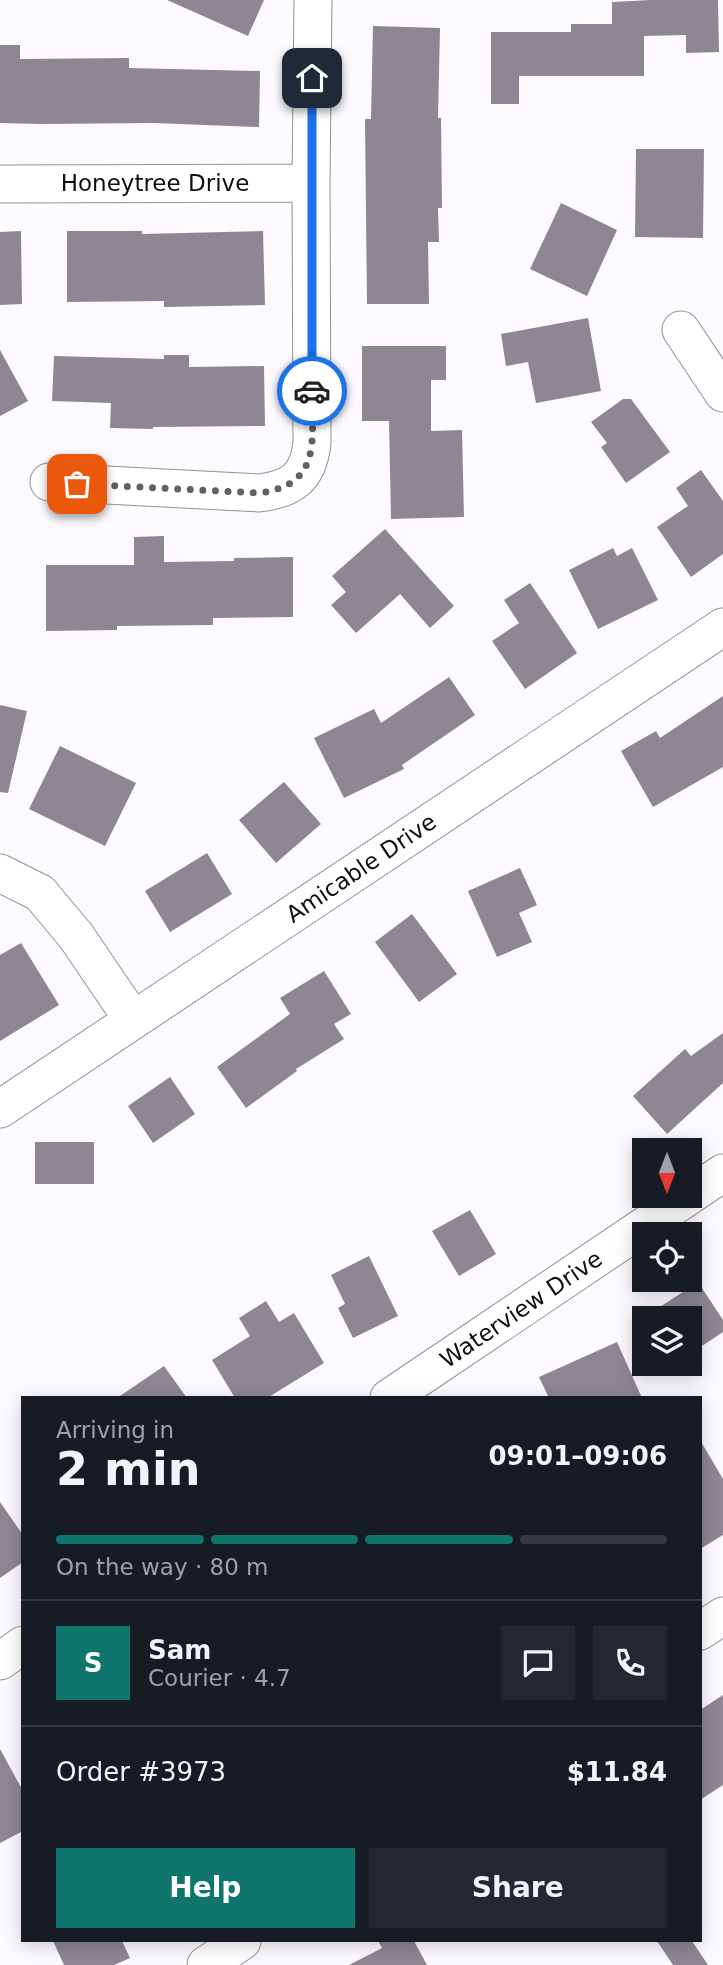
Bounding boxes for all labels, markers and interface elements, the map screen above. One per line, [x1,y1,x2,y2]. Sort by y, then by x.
pin [282,48,342,108]
icon: home [293,59,331,97]
street label: Honeytree Drive [61,170,249,196]
courier [277,356,347,426]
icon: car [293,372,331,410]
pin [47,454,107,514]
icon: bag [58,465,96,503]
street label: Amicable Drive [281,808,441,928]
north arrow [632,1138,702,1208]
map controls [632,1138,702,1376]
button: locate [632,1222,702,1292]
street label: Waterview Drive [435,1245,607,1373]
button: layers [632,1306,702,1376]
text: Arriving in [56,1417,174,1443]
text: 09:01–09:06 [488,1441,667,1471]
text: 2 min [56,1442,200,1496]
text: On the way · 80 m [56,1554,268,1580]
button: chat [501,1626,575,1700]
button: phone [593,1626,667,1700]
text: Sam [148,1635,211,1665]
text: S [84,1648,102,1678]
text: Courier · 4.7 [148,1665,291,1691]
text: Order #3973 [56,1757,226,1787]
text: $11.84 [567,1757,667,1787]
button: Help [56,1848,355,1928]
button: Share [369,1848,667,1928]

